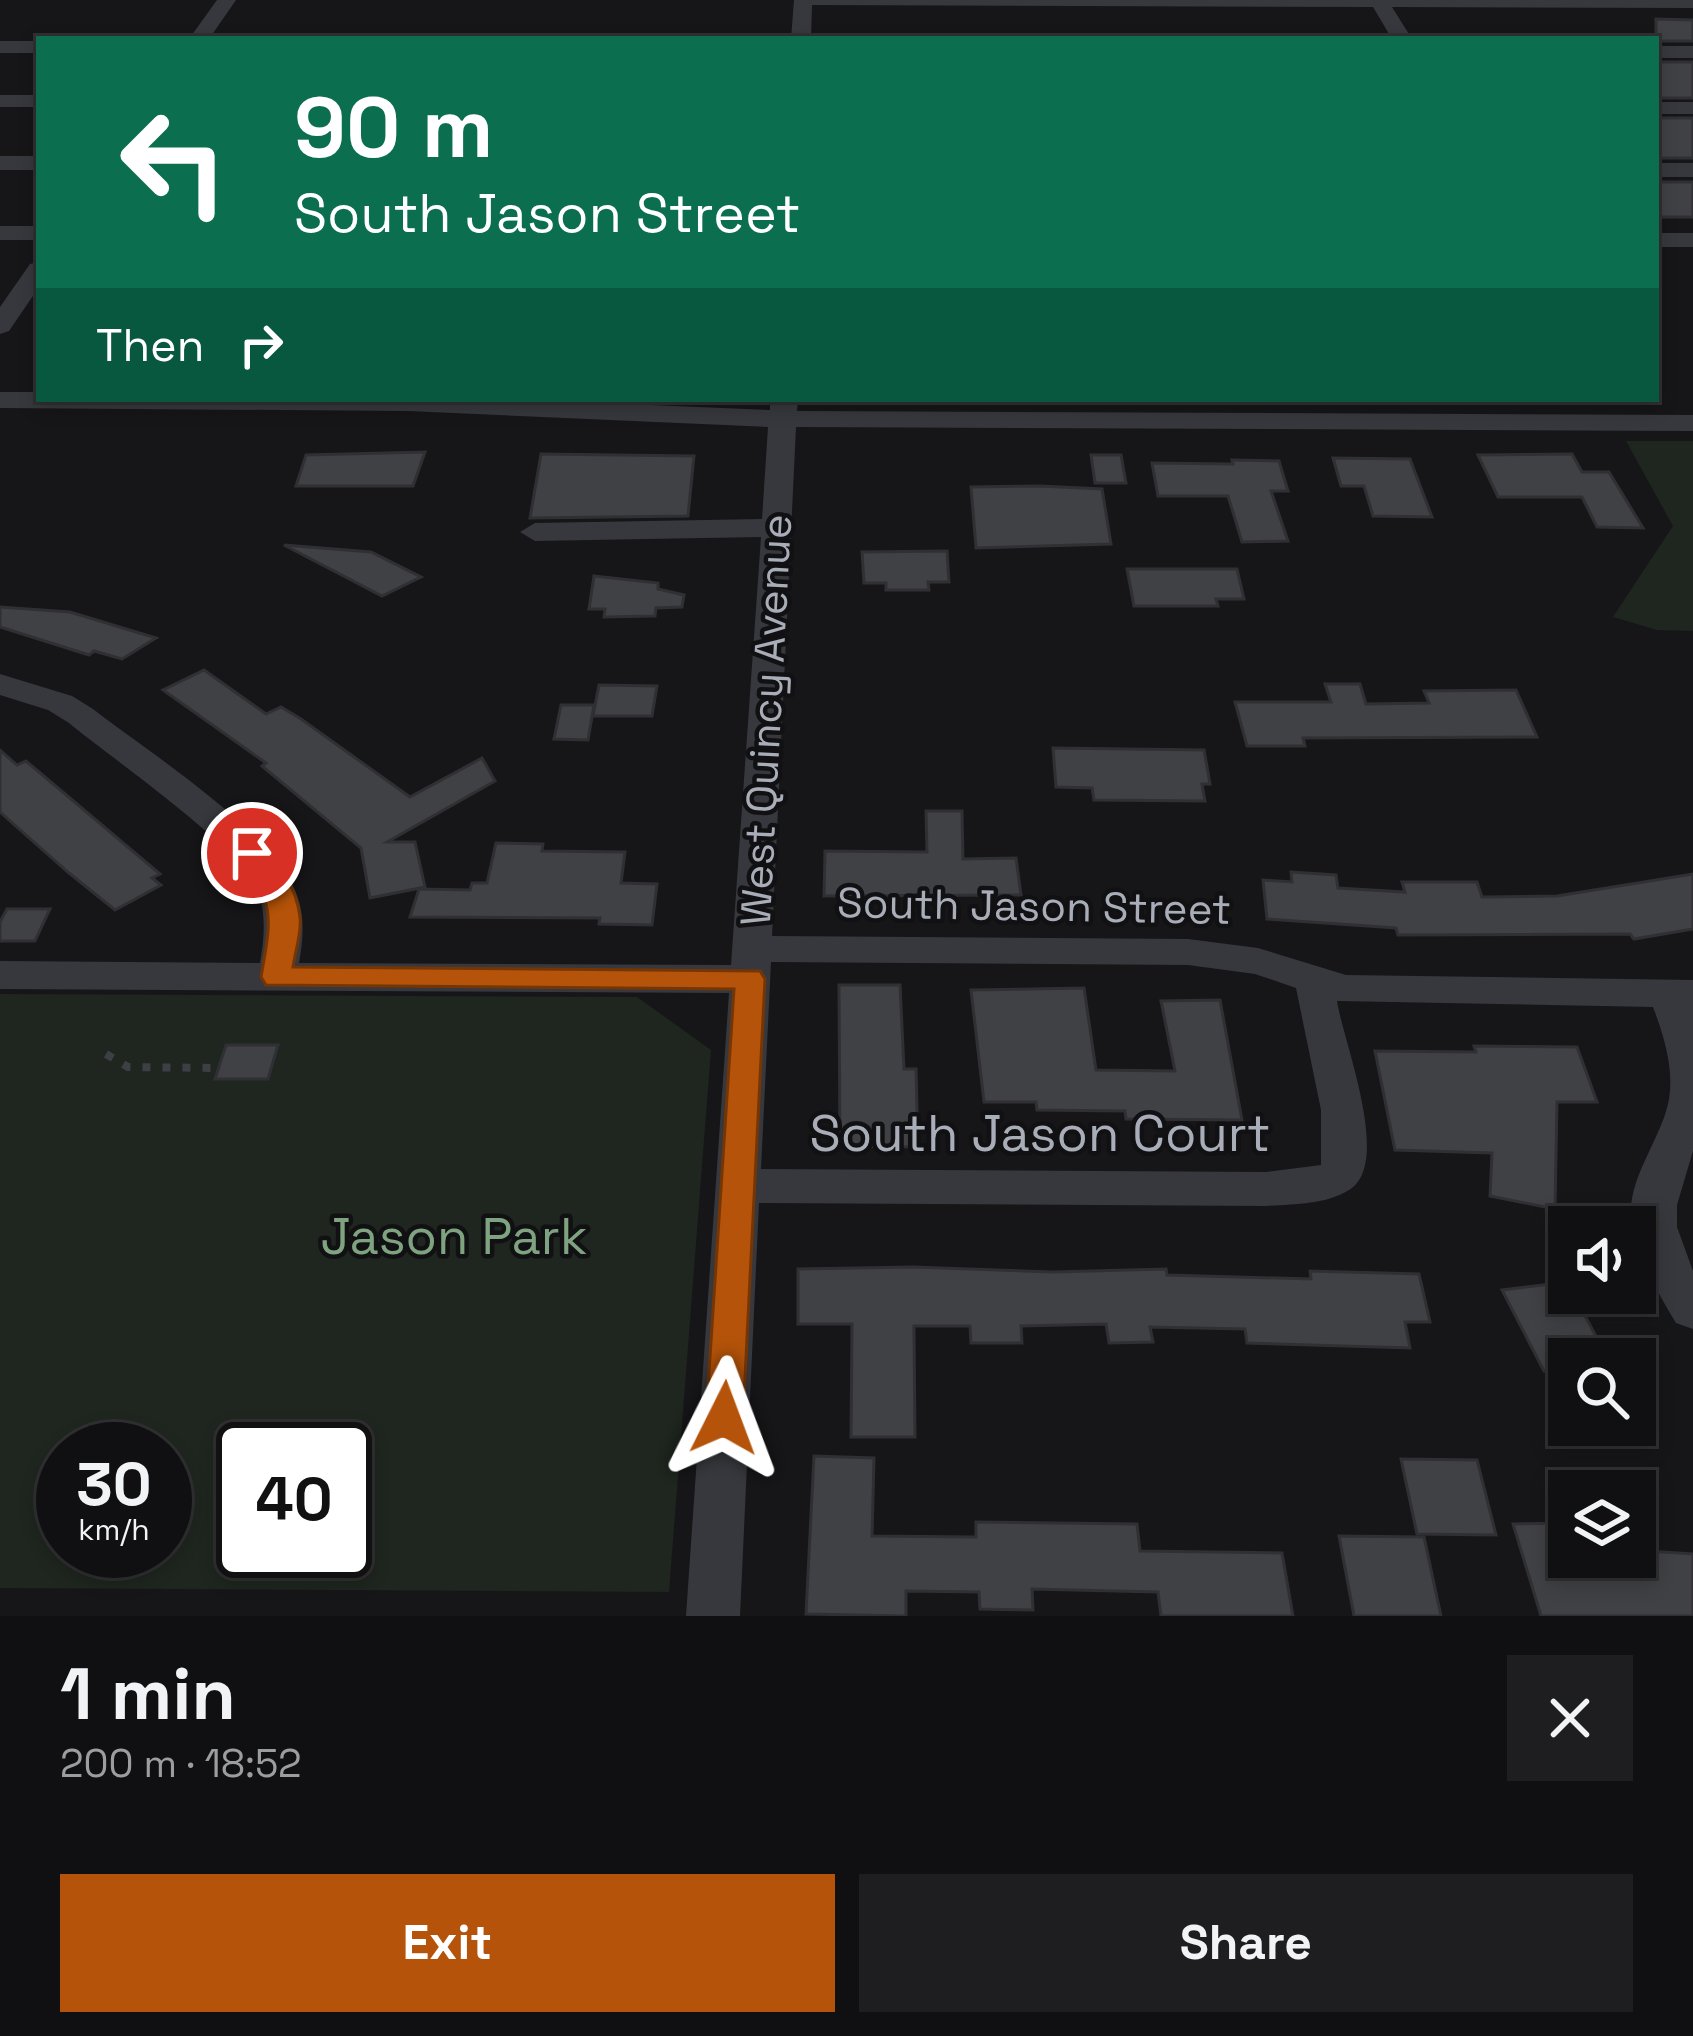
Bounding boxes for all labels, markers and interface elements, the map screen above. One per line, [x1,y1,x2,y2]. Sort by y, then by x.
text: 90 m [294,74,493,182]
icon: left [96,84,252,240]
text: South Jason Street [294,179,801,248]
icon: right [228,312,294,378]
text: Then [96,317,204,374]
street label: West Quincy Avenue [729,513,803,927]
pin [201,802,303,904]
icon: arrive [219,820,285,886]
street label: South Jason Street [837,876,1231,936]
street label: South Jason Court [810,1101,1270,1166]
park label: Jason Park [321,1204,587,1269]
map controls [1548,1206,1656,1578]
button: sound [1548,1206,1656,1314]
button: search [1548,1338,1656,1446]
position arrow [661,1355,787,1481]
speed limit sign: 40 [216,1422,372,1578]
text: 30 [76,1446,152,1523]
button: layers [1548,1470,1656,1578]
text: km/h [78,1510,150,1549]
text: 1 min [60,1648,236,1740]
button: close [1507,1655,1633,1781]
text: 200 m · 18:52 [60,1739,301,1788]
button: Exit [60,1874,835,2012]
button: Share [859,1874,1633,2012]

